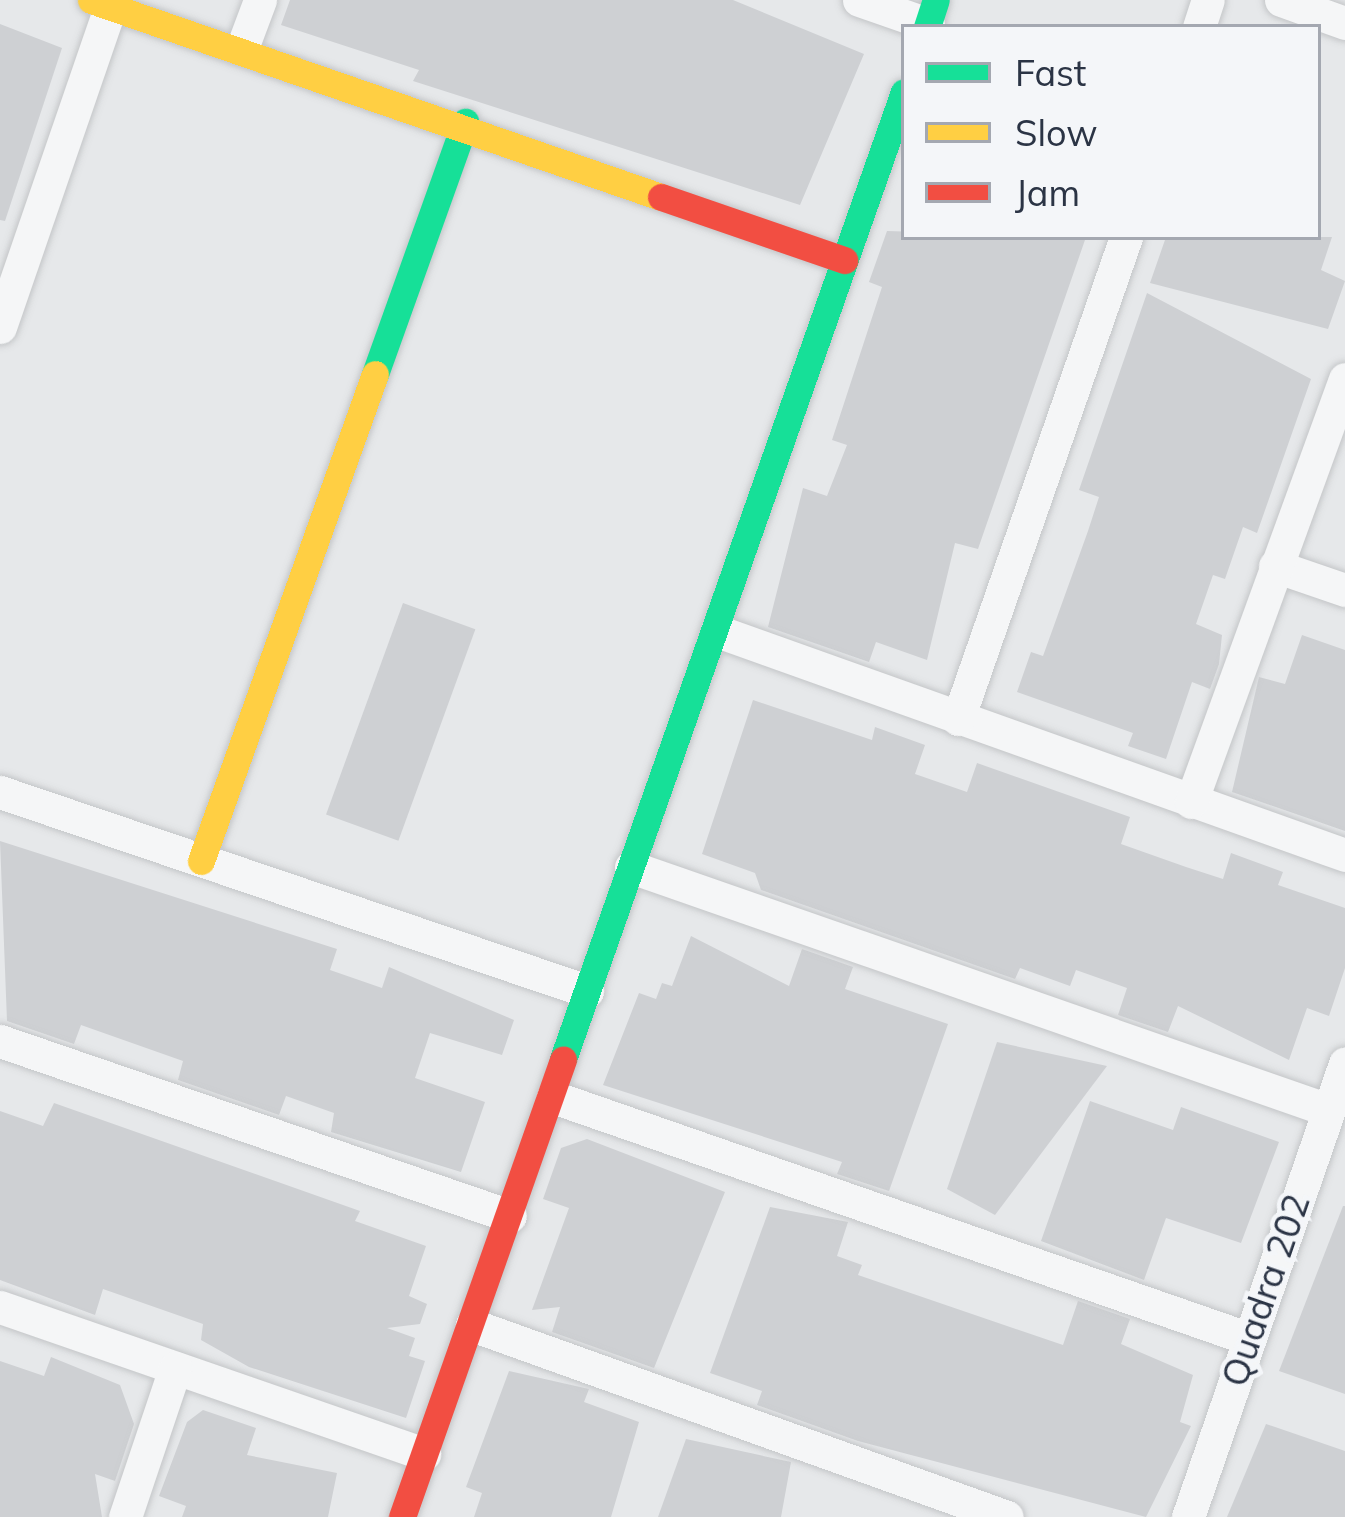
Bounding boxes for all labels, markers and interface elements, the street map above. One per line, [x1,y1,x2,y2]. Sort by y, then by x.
legend [901,24,1321,240]
text: Fast [1015,50,1086,95]
text: Slow [1015,110,1098,155]
text: Jam [1015,170,1080,215]
street label: Quadra 202 [1212,1188,1318,1392]

